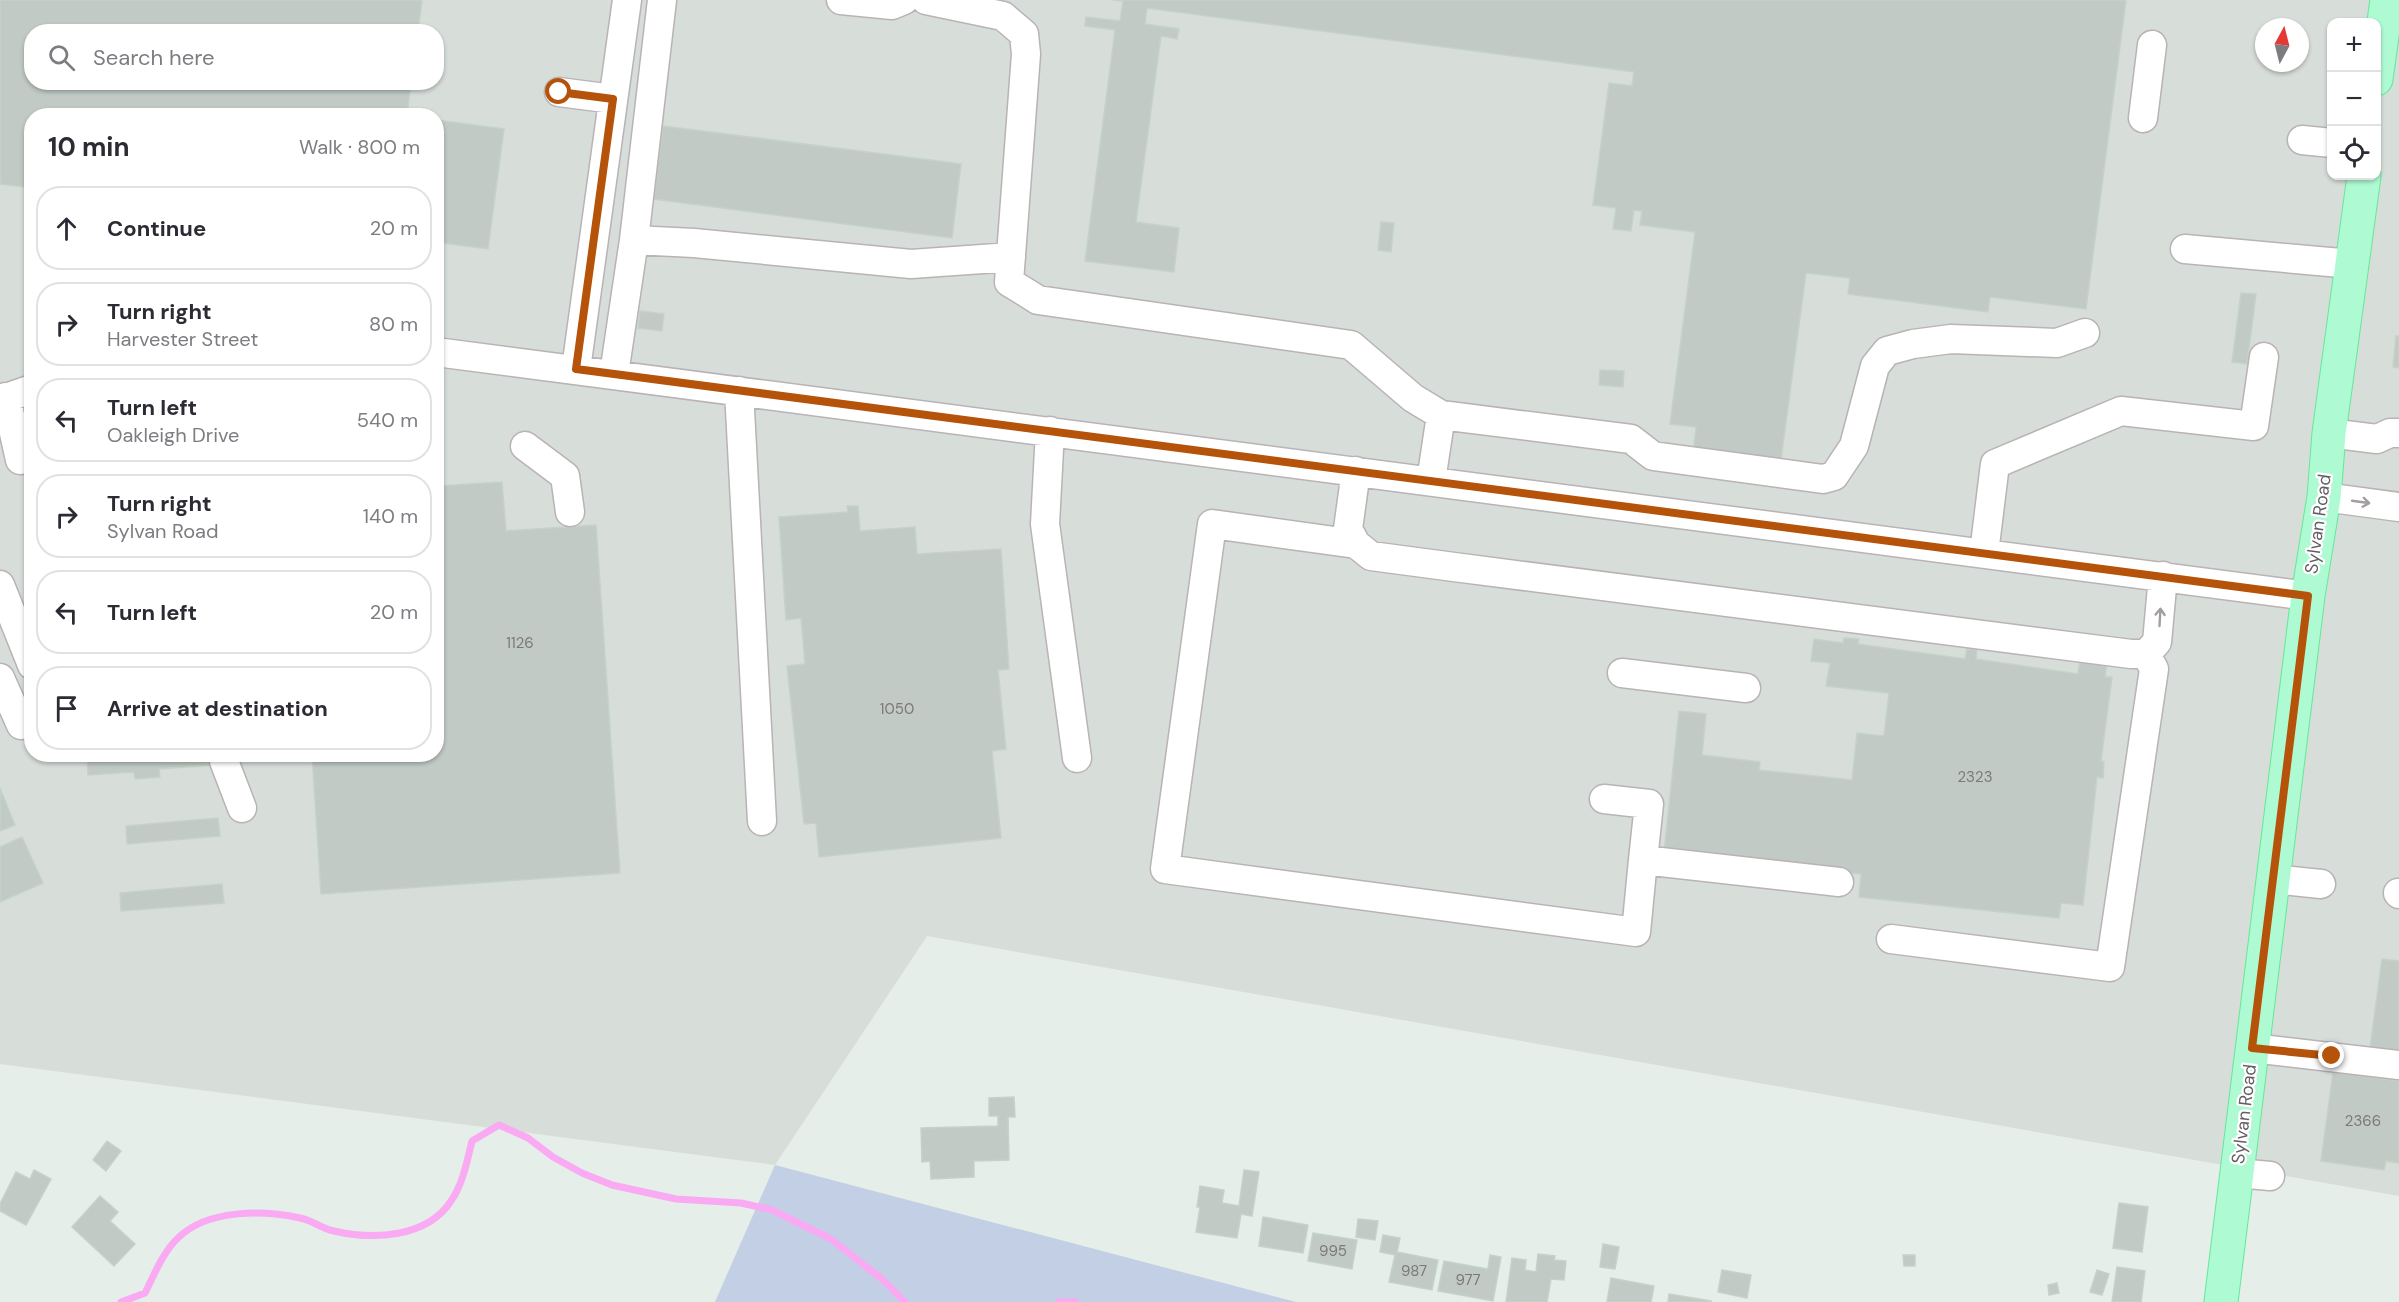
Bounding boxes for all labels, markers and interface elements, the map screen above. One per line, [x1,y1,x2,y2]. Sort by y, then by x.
north arrow [2255,18,2309,72]
map controls [2327,18,2381,180]
button: + [2327,18,2381,72]
search box [24,24,444,90]
icon: search [45,41,78,74]
text: Search here [93,43,214,72]
button: − [2327,72,2381,126]
route start [545,78,571,104]
button: locate [2327,126,2381,180]
text: 10 min [48,130,130,164]
text: Walk · 800 m [299,134,420,160]
icon: ahead [50,212,83,245]
text: Continue [107,214,206,243]
text: 20 m [370,215,418,241]
text: Turn right [107,297,212,326]
icon: right [50,308,83,341]
text: 80 m [369,311,418,337]
text: Harvester Street [107,326,258,352]
text: Turn left [107,393,197,422]
icon: left [50,404,83,437]
text: 540 m [357,407,418,433]
text: Oakleigh Drive [107,422,239,448]
street label: Sylvan Road [2299,473,2337,575]
text: Turn right [107,489,212,518]
one-way arrow [2351,496,2371,507]
icon: right [50,500,83,533]
text: 140 m [363,503,418,529]
text: Sylvan Road [107,518,218,544]
icon: left [50,596,83,629]
text: Turn left [107,598,197,627]
text: 20 m [370,599,418,625]
one-way arrow [2154,608,2165,628]
house number: 1126 [506,633,534,653]
icon: arrive [50,692,83,725]
text: Arrive at destination [107,694,328,723]
house number: 1050 [880,699,914,719]
house number: 2323 [1957,767,1993,787]
route end [2318,1042,2344,1068]
street label: Sylvan Road [2226,1063,2262,1165]
house number: 2366 [2345,1111,2381,1131]
house number: 995 [1319,1241,1347,1261]
house number: 987 [1401,1261,1427,1281]
house number: 977 [1455,1270,1481,1290]

